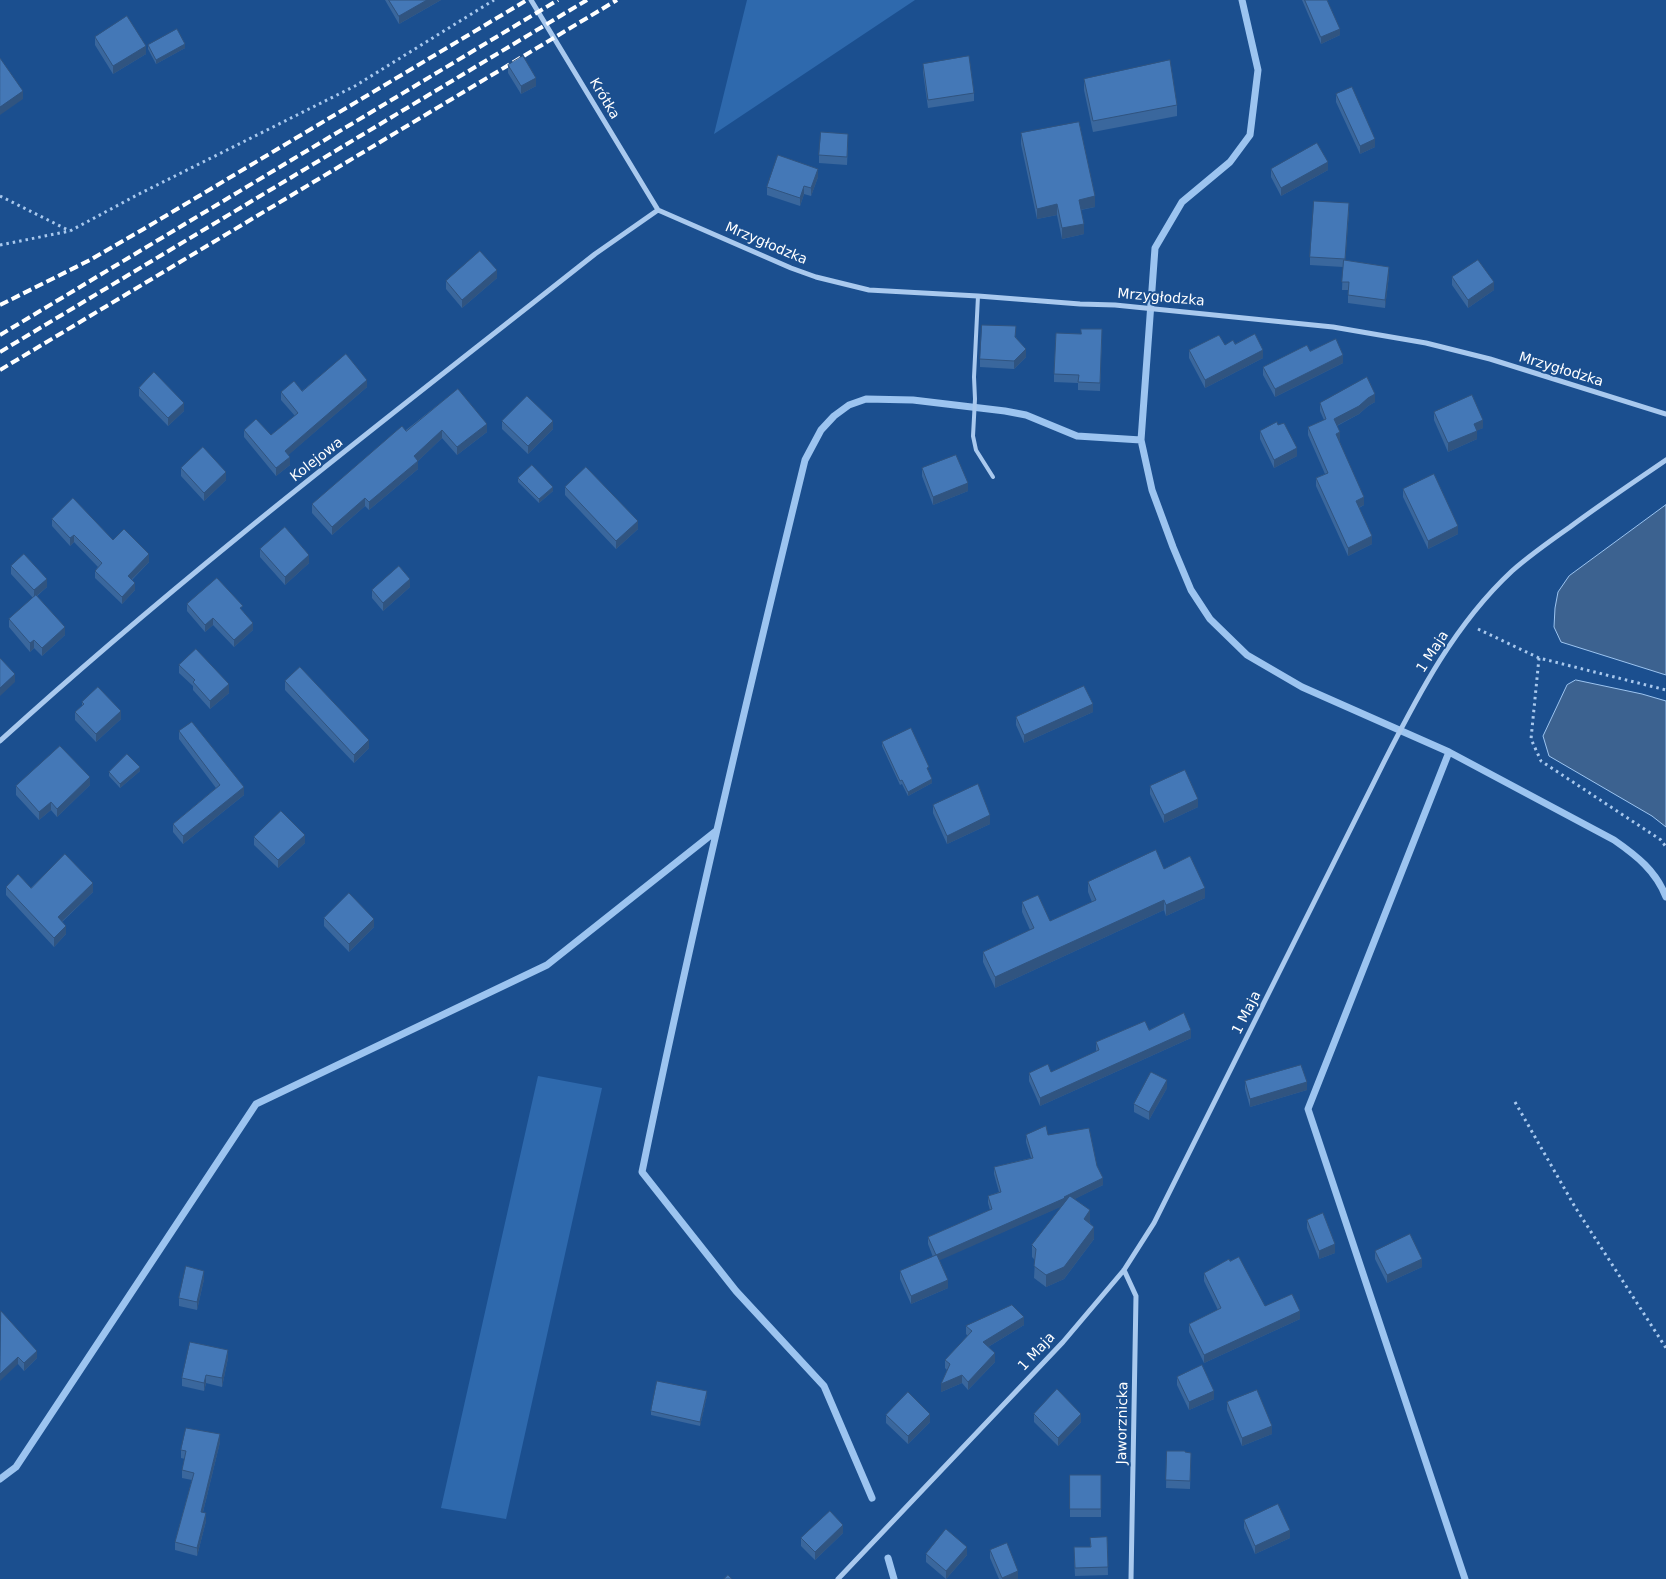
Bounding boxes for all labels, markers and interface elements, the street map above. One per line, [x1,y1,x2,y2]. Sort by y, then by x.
street label: Krótka [585,75,623,123]
street label: Mrzygłodzka [722,219,810,269]
street label: Mrzygłodzka [1117,286,1205,310]
street label: Mrzygłodzka [1517,349,1605,391]
street label: Kolejowa [287,434,347,486]
street label: 1 Maja [1413,628,1453,676]
street label: 1 Maja [1229,988,1265,1038]
street label: 1 Maja [1015,1329,1059,1375]
street label: Jaworznicka [1114,1381,1132,1465]

